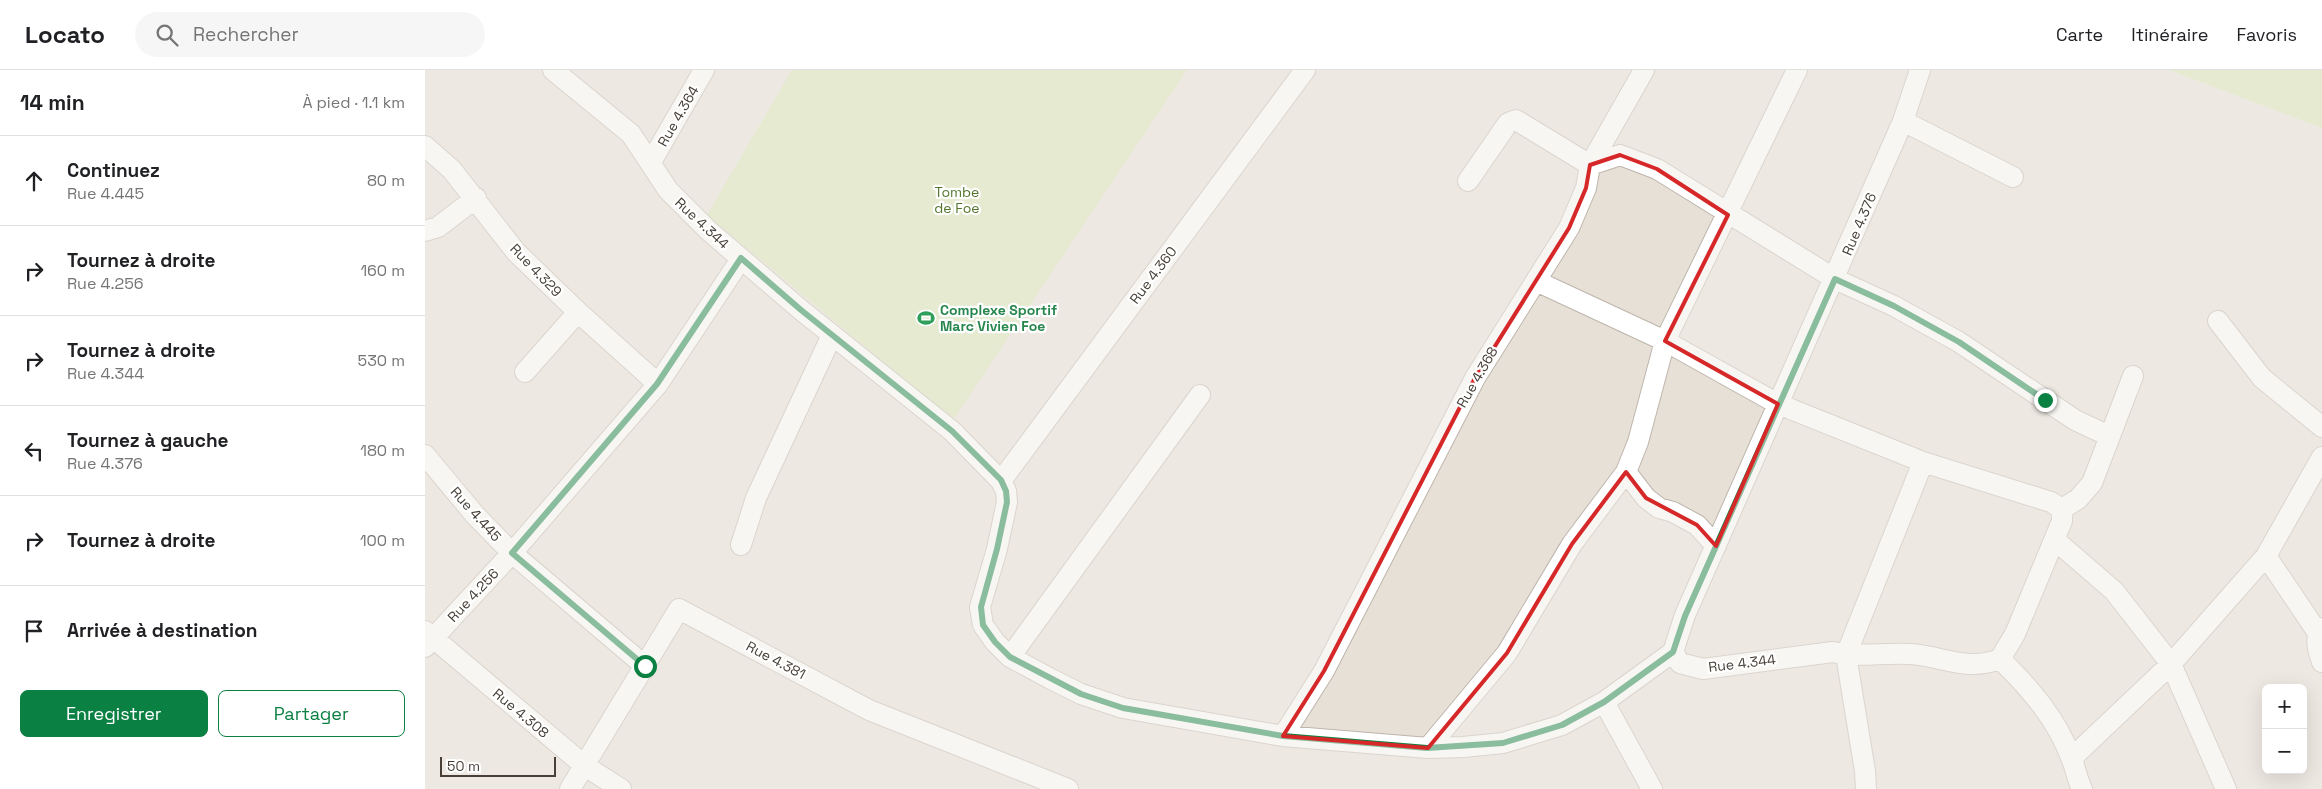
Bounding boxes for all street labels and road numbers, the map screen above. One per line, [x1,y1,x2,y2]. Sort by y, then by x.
street label: Rue 4.364 [653,82,703,150]
street label: Rue 4.376 [1838,190,1880,258]
street label: Rue 4.344 [671,193,733,253]
street label: Rue 4.329 [506,240,566,300]
street label: Rue 4.360 [1125,243,1181,307]
street label: Rue 4.368 [1452,343,1502,411]
street label: Rue 4.445 [447,483,505,545]
street label: Rue 4.256 [444,564,502,626]
street label: Rue 4.381 [743,637,809,683]
street label: Rue 4.344 [1707,650,1777,676]
street label: Rue 4.308 [489,684,553,742]

